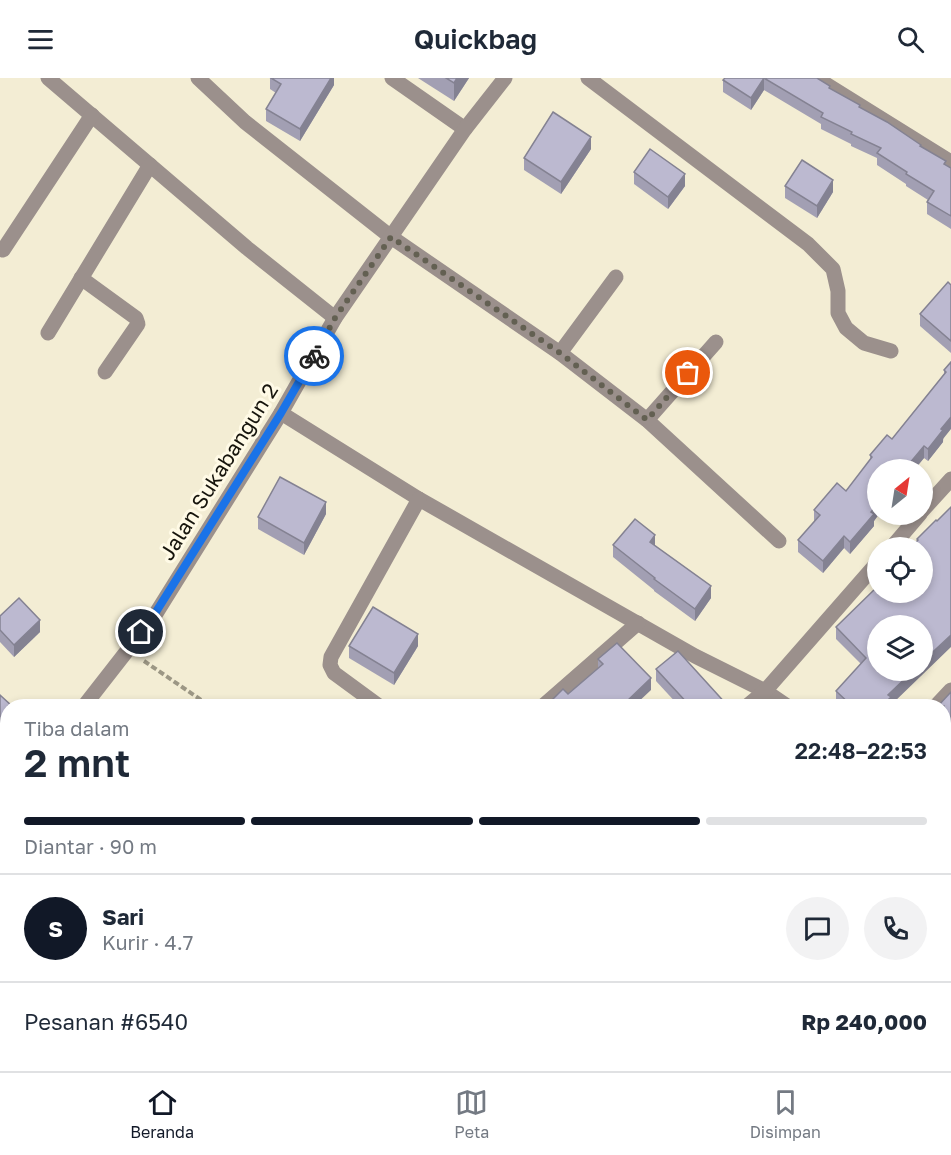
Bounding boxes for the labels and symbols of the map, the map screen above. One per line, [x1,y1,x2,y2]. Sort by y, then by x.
courier [284,326,344,386]
pin [662,347,713,398]
street label: Jalan Sukabangun 2 [153,378,283,565]
north arrow [867,459,933,525]
pin [115,606,166,657]

